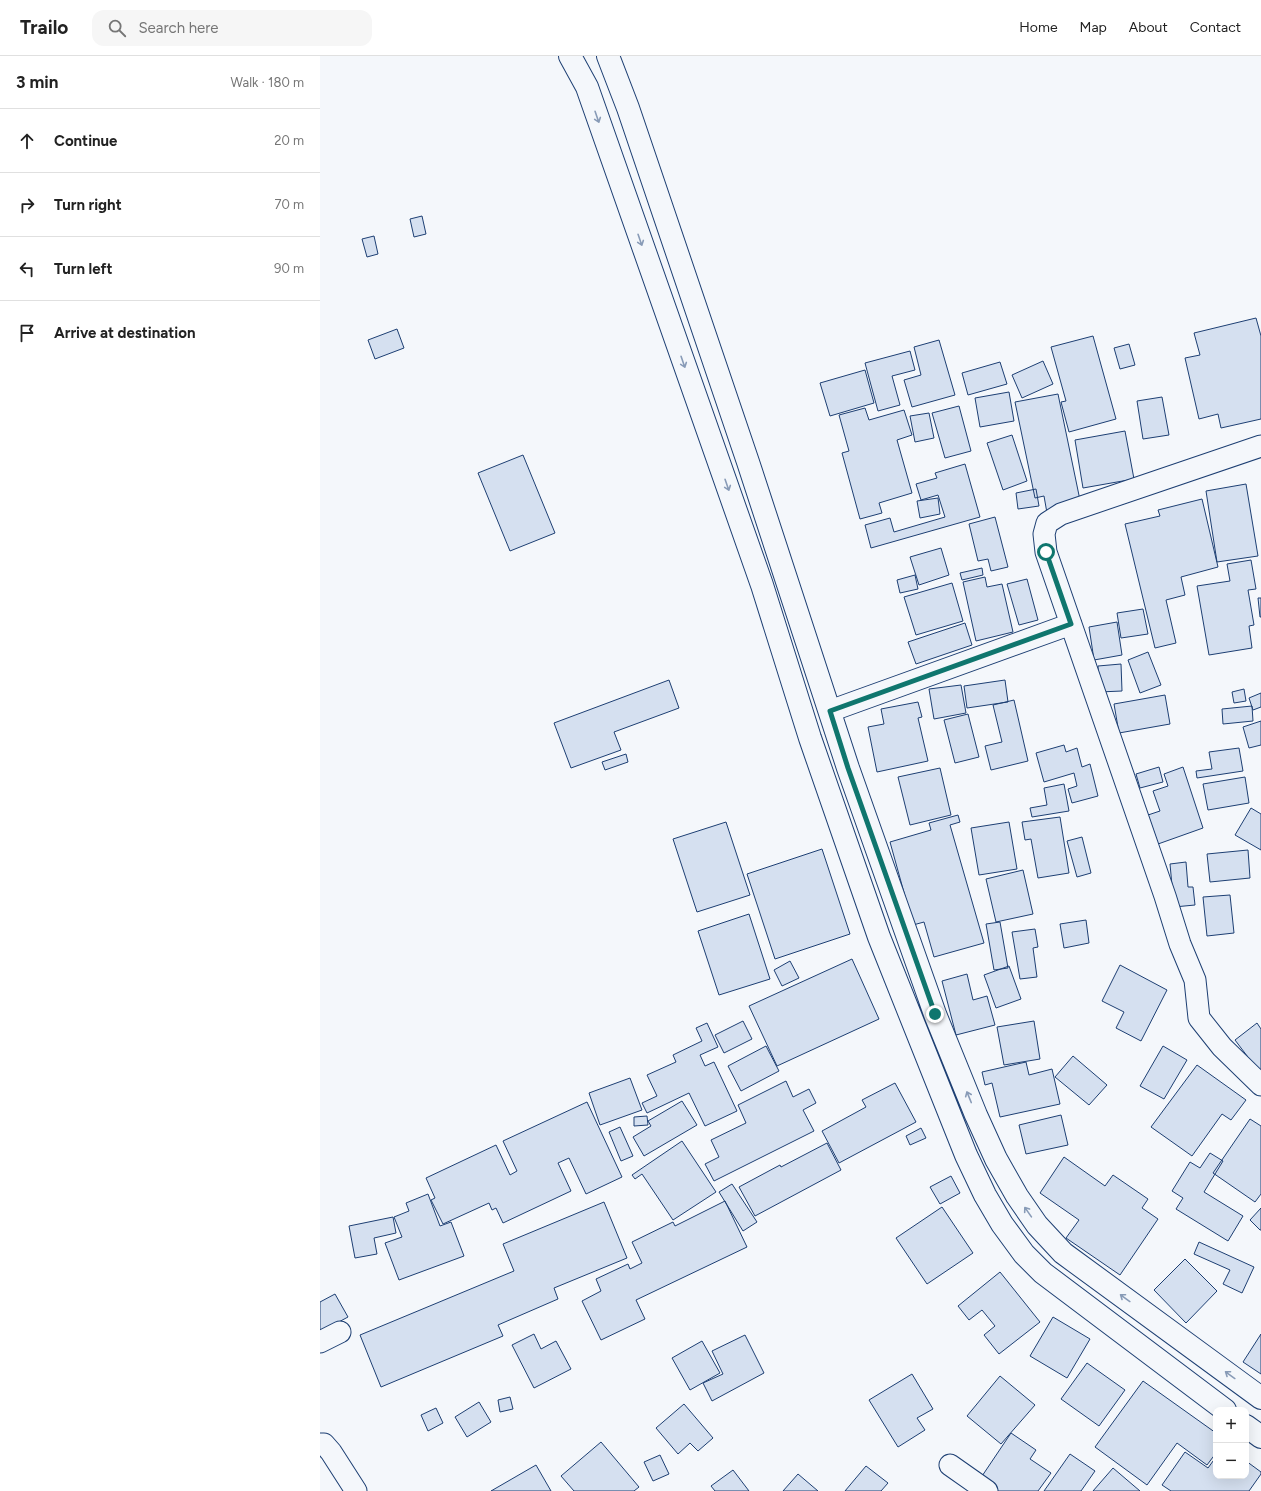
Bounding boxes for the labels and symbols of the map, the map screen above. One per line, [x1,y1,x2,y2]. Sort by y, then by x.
one-way arrow [594,111,601,124]
one-way arrow [637,233,644,246]
one-way arrow [680,356,688,368]
one-way arrow [723,479,731,491]
route start [1037,543,1055,561]
route end [926,1005,944,1023]
one-way arrow [964,1092,972,1104]
one-way arrow [1024,1207,1032,1218]
one-way arrow [1120,1294,1131,1302]
one-way arrow [1224,1371,1235,1379]

